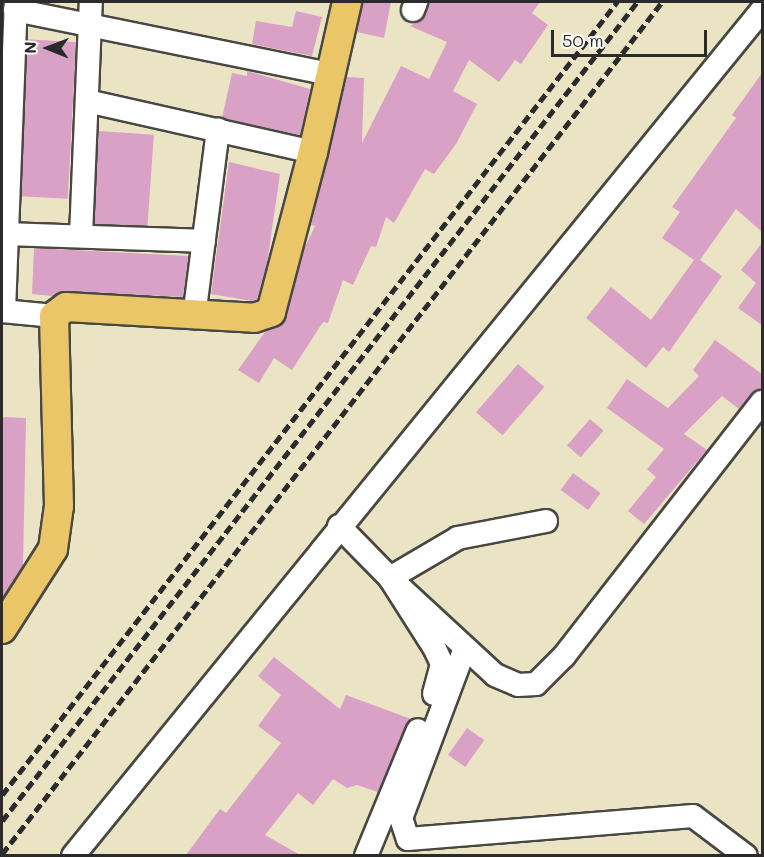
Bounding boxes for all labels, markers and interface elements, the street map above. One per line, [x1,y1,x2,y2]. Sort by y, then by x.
north arrow [18,18,78,78]
scale bar [554,18,710,56]
text: 50 m [562,28,604,52]
text: N [19,41,40,54]

